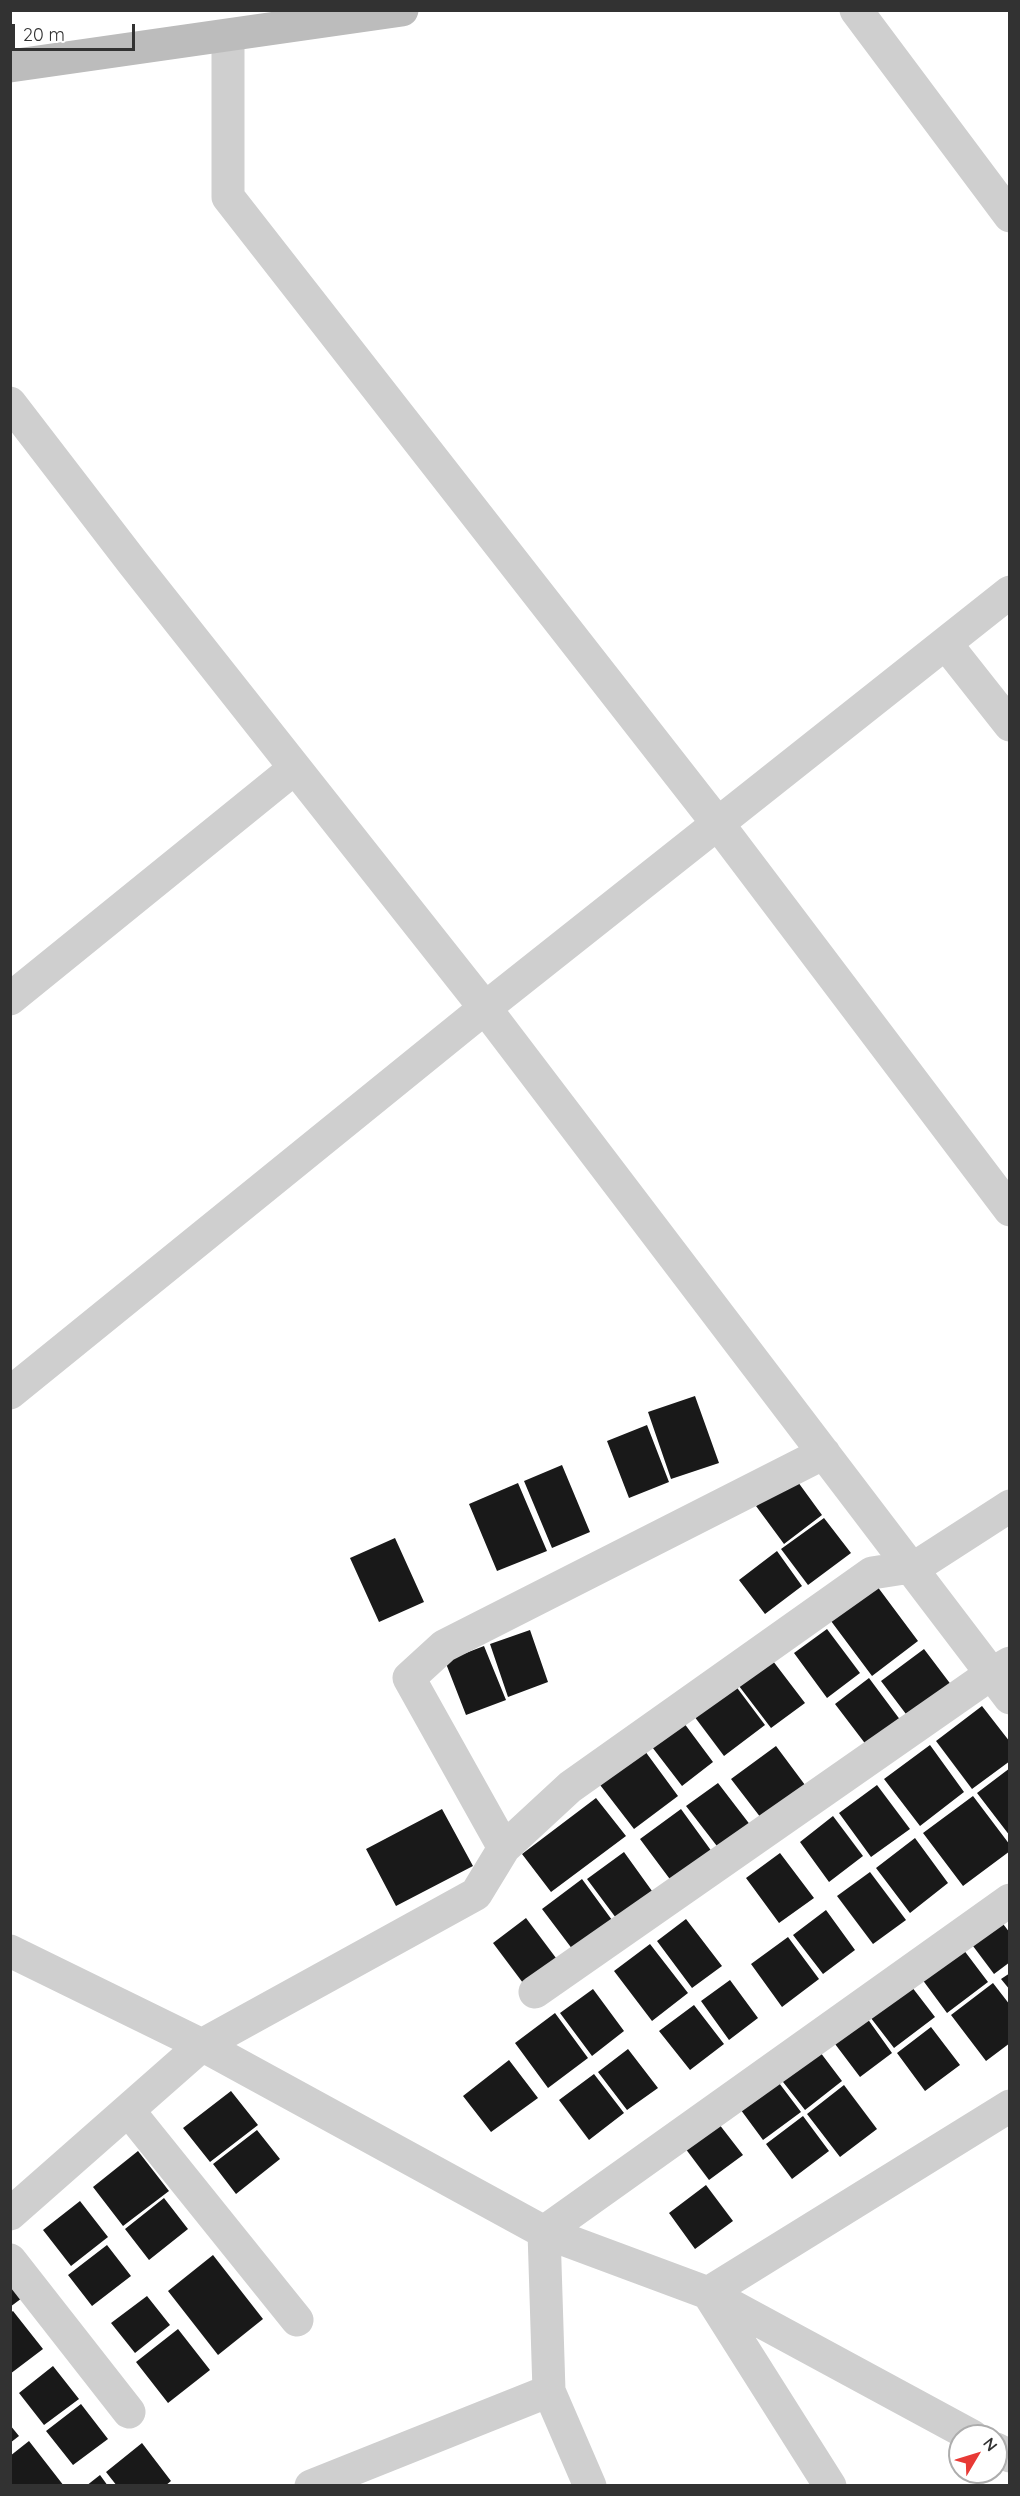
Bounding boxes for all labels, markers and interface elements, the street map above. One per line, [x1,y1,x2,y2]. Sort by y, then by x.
scale bar [15,12,138,50]
text: 20 m [23,23,65,46]
north arrow [948,2424,1008,2484]
text: N [979,2433,1002,2455]

